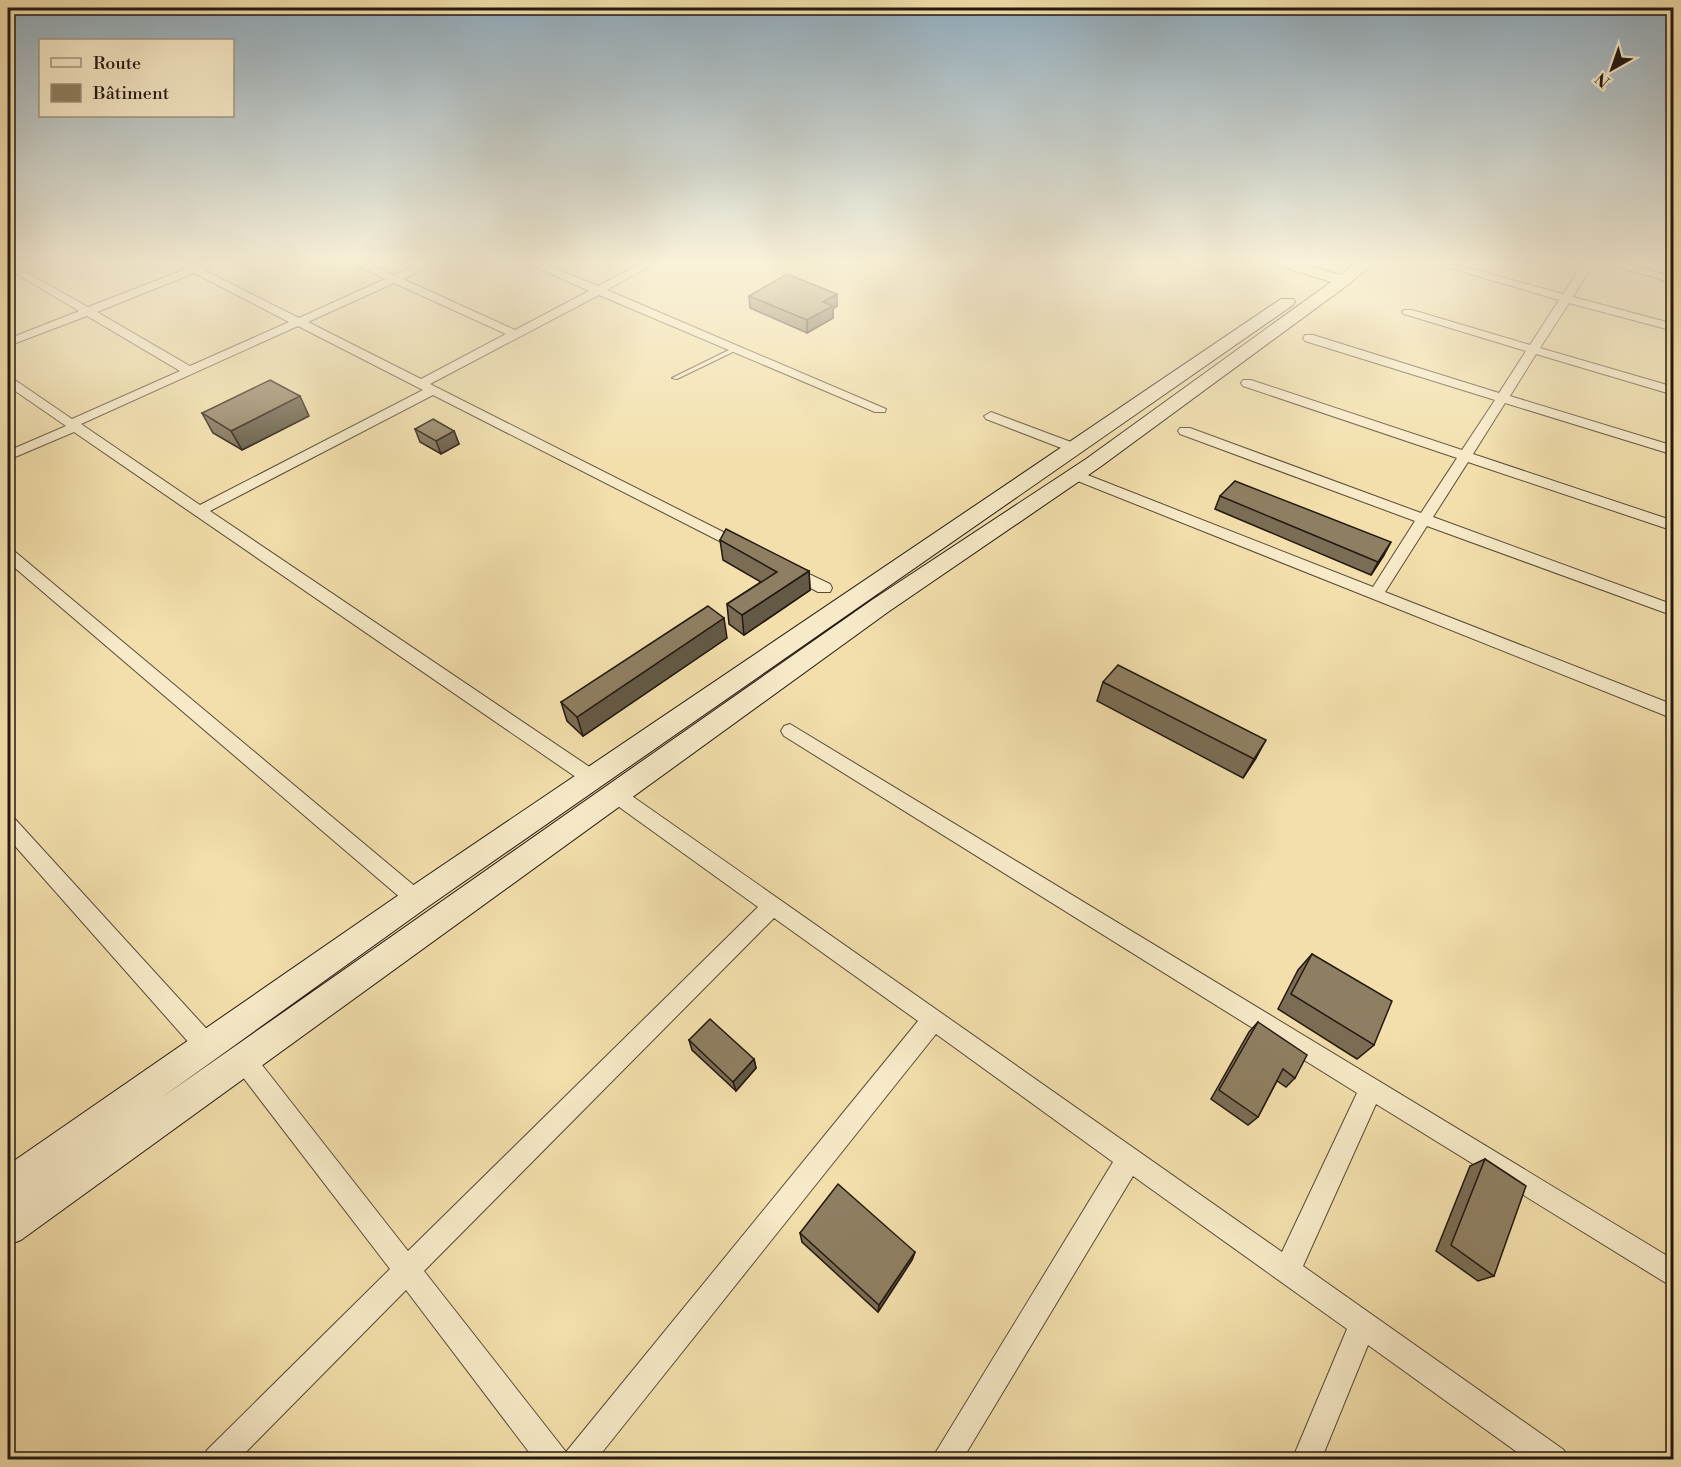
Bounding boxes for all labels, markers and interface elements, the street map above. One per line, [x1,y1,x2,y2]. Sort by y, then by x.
legend [39,39,234,117]
north arrow [1582,39,1642,99]
text: Route [93,52,141,75]
text: N [1591,68,1614,91]
text: Bâtiment [92,82,170,105]

